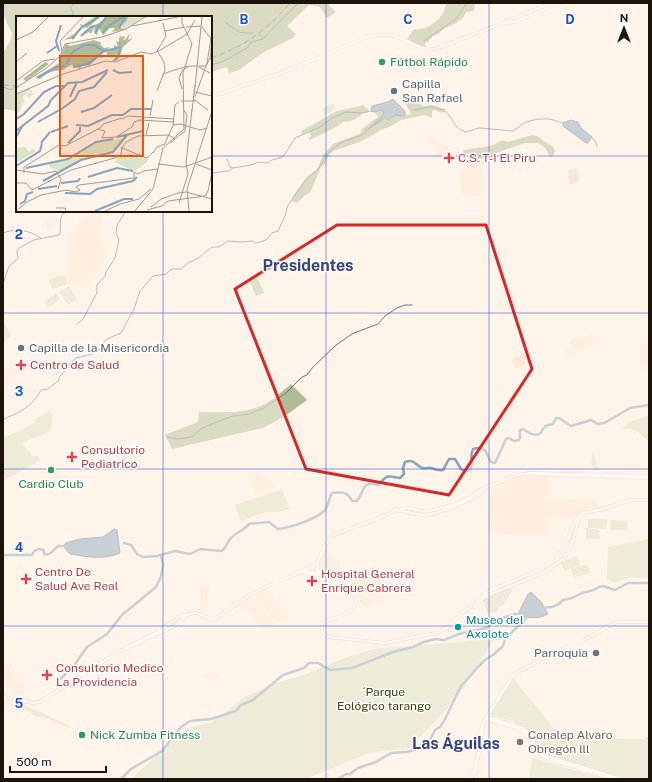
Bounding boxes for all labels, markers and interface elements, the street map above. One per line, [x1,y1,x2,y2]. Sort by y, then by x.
north arrow [604,8,644,48]
text: B [240,12,249,27]
text: C [403,12,413,27]
text: D [565,12,575,27]
text: N [620,12,628,24]
inset map [16,16,212,212]
place label: Fútbol Rápido [390,55,468,69]
marker: Fútbol Rápido [377,57,387,67]
place label: Capilla San Rafael [402,77,463,105]
marker: Capilla San Rafael [389,86,399,96]
place label: C.S. T-I El Piru [458,151,536,165]
marker: C.S. T-I El Piru [443,152,455,164]
text: 2 [15,227,23,242]
district label: Presidentes [262,256,354,275]
place label: Capilla de la Misericordia [29,341,169,355]
marker: Capilla de la Misericordia [16,343,26,353]
place label: Centro de Salud [30,358,119,372]
marker: Centro de Salud [15,359,27,371]
text: 3 [15,384,24,399]
place label: Consultorio Pediatrico [81,443,145,471]
marker: Consultorio Pediatrico [66,451,78,463]
marker: Cardio Club [46,465,56,475]
place label: Cardio Club [18,477,84,491]
text: 4 [15,540,24,555]
place label: Centro De Salud Ave Real [35,565,119,593]
place label: Hospital General Enrique Cabrera [321,567,415,595]
marker: Centro De Salud Ave Real [20,573,32,585]
marker: Hospital General Enrique Cabrera [306,575,318,587]
place label: Museo del Axolote [466,613,524,641]
marker: Museo del Axolote [453,622,463,632]
place label: Parroquia [534,646,588,660]
marker: Parroquia [591,648,601,658]
place label: Consultorio Medico La Providencia [56,661,164,689]
marker: Consultorio Medico La Providencia [41,669,53,681]
park label: ´Parque Eológico tarango [337,685,431,713]
text: 5 [15,696,24,711]
place label: Nick Zumba Fitness [90,728,200,742]
place label: Conalep Alvaro Obregón lll [528,728,613,756]
marker: Nick Zumba Fitness [77,730,87,740]
district label: Las Águilas [412,733,500,753]
marker: Conalep Alvaro Obregón lll [515,737,525,747]
scale bar [10,748,106,774]
text: 500 m [16,755,52,769]

